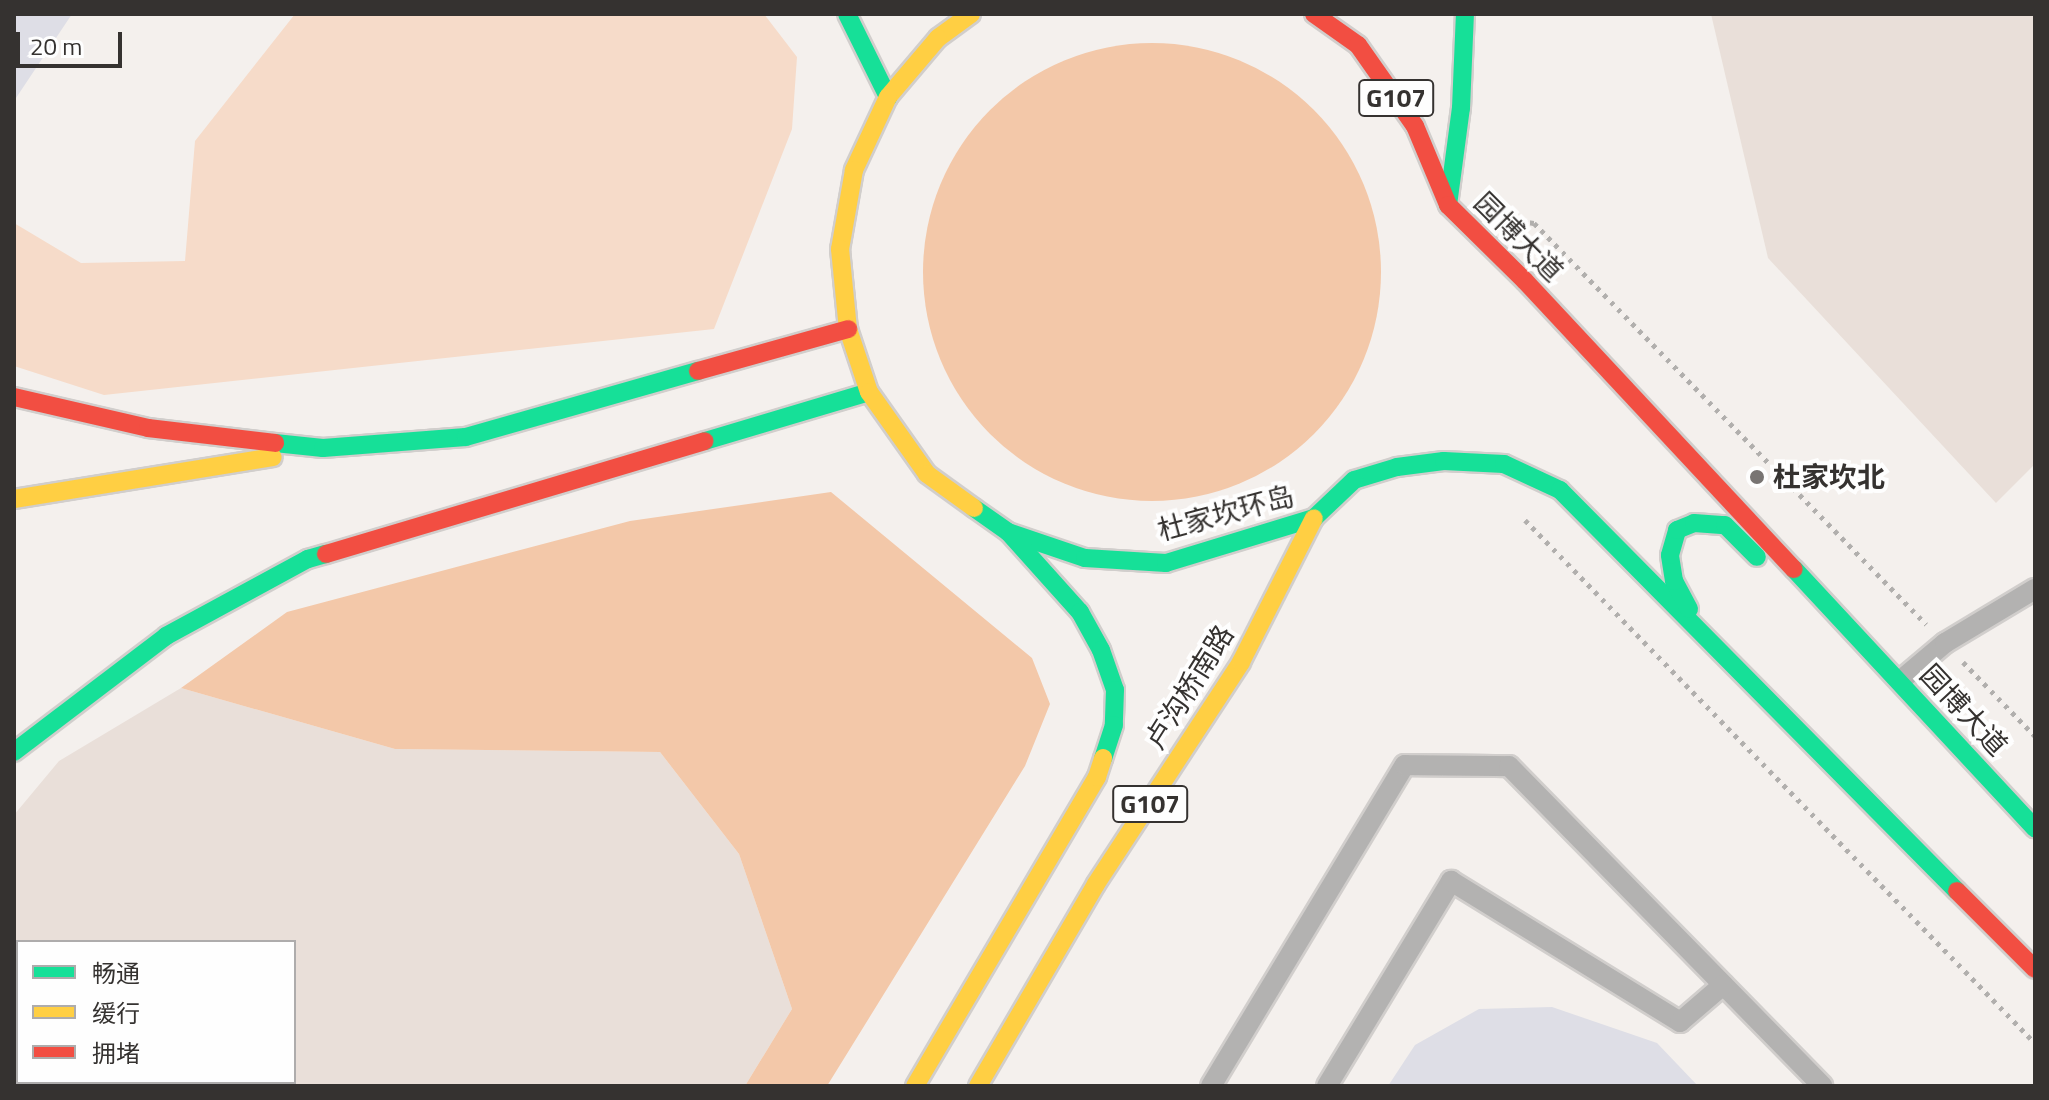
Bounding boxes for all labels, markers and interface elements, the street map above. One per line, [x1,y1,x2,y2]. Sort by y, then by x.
scale bar [20,16,126,66]
text: 20 m [30,28,82,64]
road number: G107 [1358,76,1434,120]
street label: 园博大道 [1468,186,1570,288]
place label: 杜家坎北 [1773,460,1885,494]
marker: 杜家坎北 [1748,468,1766,486]
street label: 杜家坎环岛 [1154,479,1298,547]
street label: 卢沟桥南路 [1138,619,1240,755]
street label: 园博大道 [1914,658,2014,762]
road number: G107 [1112,782,1188,826]
legend [16,940,296,1084]
text: 畅通 [92,955,140,991]
text: 缓行 [92,995,140,1031]
text: 拥堵 [92,1035,140,1071]

